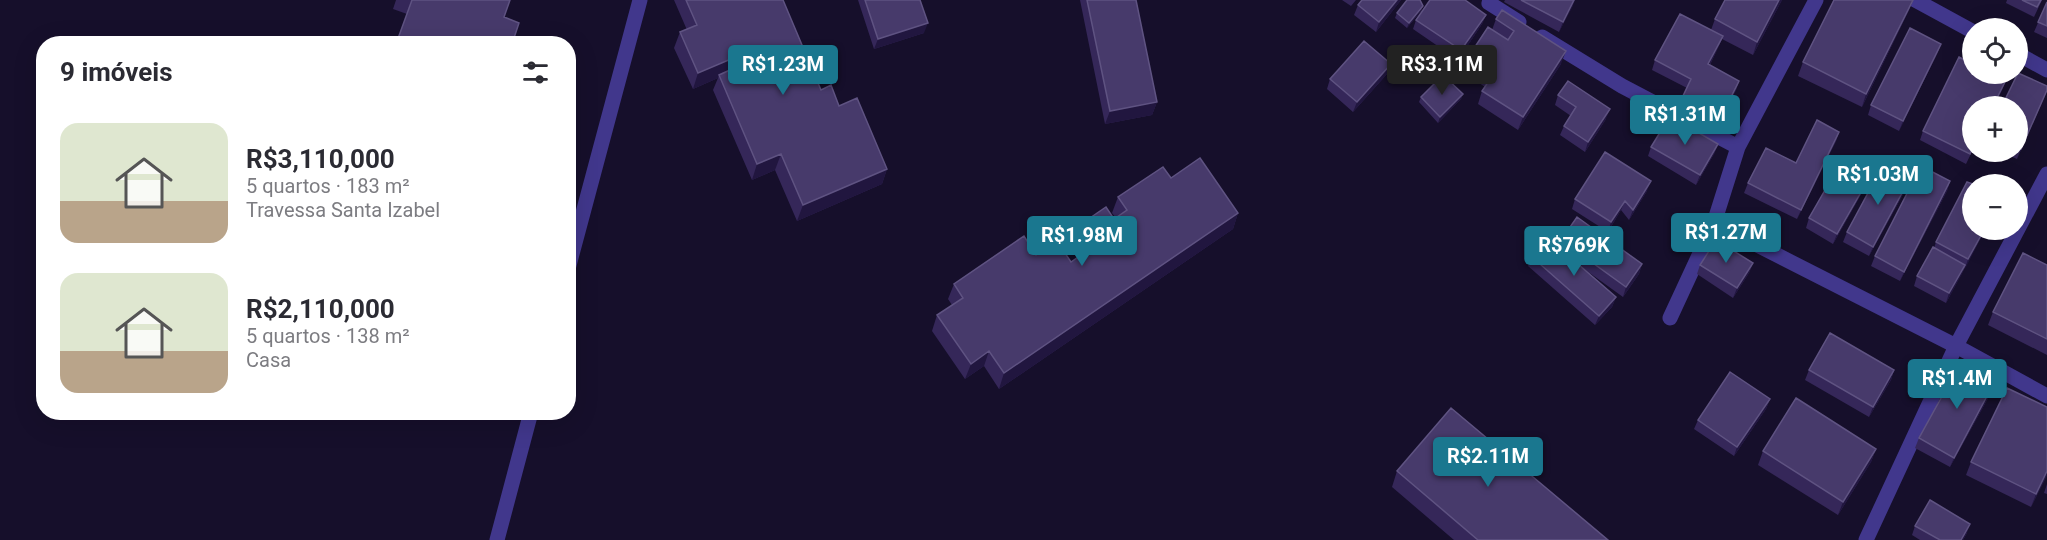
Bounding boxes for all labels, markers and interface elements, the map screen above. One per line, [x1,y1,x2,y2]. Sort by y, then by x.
map controls [1962,18,2028,240]
button: locate [1962,18,2028,84]
pin: R$1.23M [728,45,838,96]
pin: R$3.11M [1387,45,1497,96]
text: R$1.23M [742,52,824,76]
text: R$3.11M [1401,52,1483,76]
icon: filters [519,56,552,89]
text: 9 imóveis [60,57,173,87]
pin: R$1.31M [1630,95,1740,146]
button: + [1962,96,2028,162]
text: R$1.31M [1644,102,1726,126]
text: R$3,110,000 [246,144,395,174]
icon: home [108,147,180,219]
pin: R$1.03M [1823,155,1933,206]
text: R$1.03M [1837,162,1919,186]
text: 5 quartos · 183 m² [246,174,410,198]
button: − [1962,174,2028,240]
text: Travessa Santa Izabel [246,198,440,222]
pin: R$1.27M [1671,213,1781,264]
pin: R$1.98M [1027,216,1137,267]
text: R$1.27M [1685,220,1767,244]
text: R$1.98M [1041,223,1123,247]
pin: R$769K [1525,226,1623,277]
text: R$769K [1538,233,1610,257]
text: R$2,110,000 [246,294,395,324]
icon: home [108,297,180,369]
text: 5 quartos · 138 m² [246,324,410,348]
text: Casa [246,348,291,372]
pin: R$1.4M [1908,359,2006,410]
text: R$1.4M [1922,366,1992,390]
pin: R$2.11M [1433,437,1543,488]
text: R$2.11M [1447,444,1529,468]

